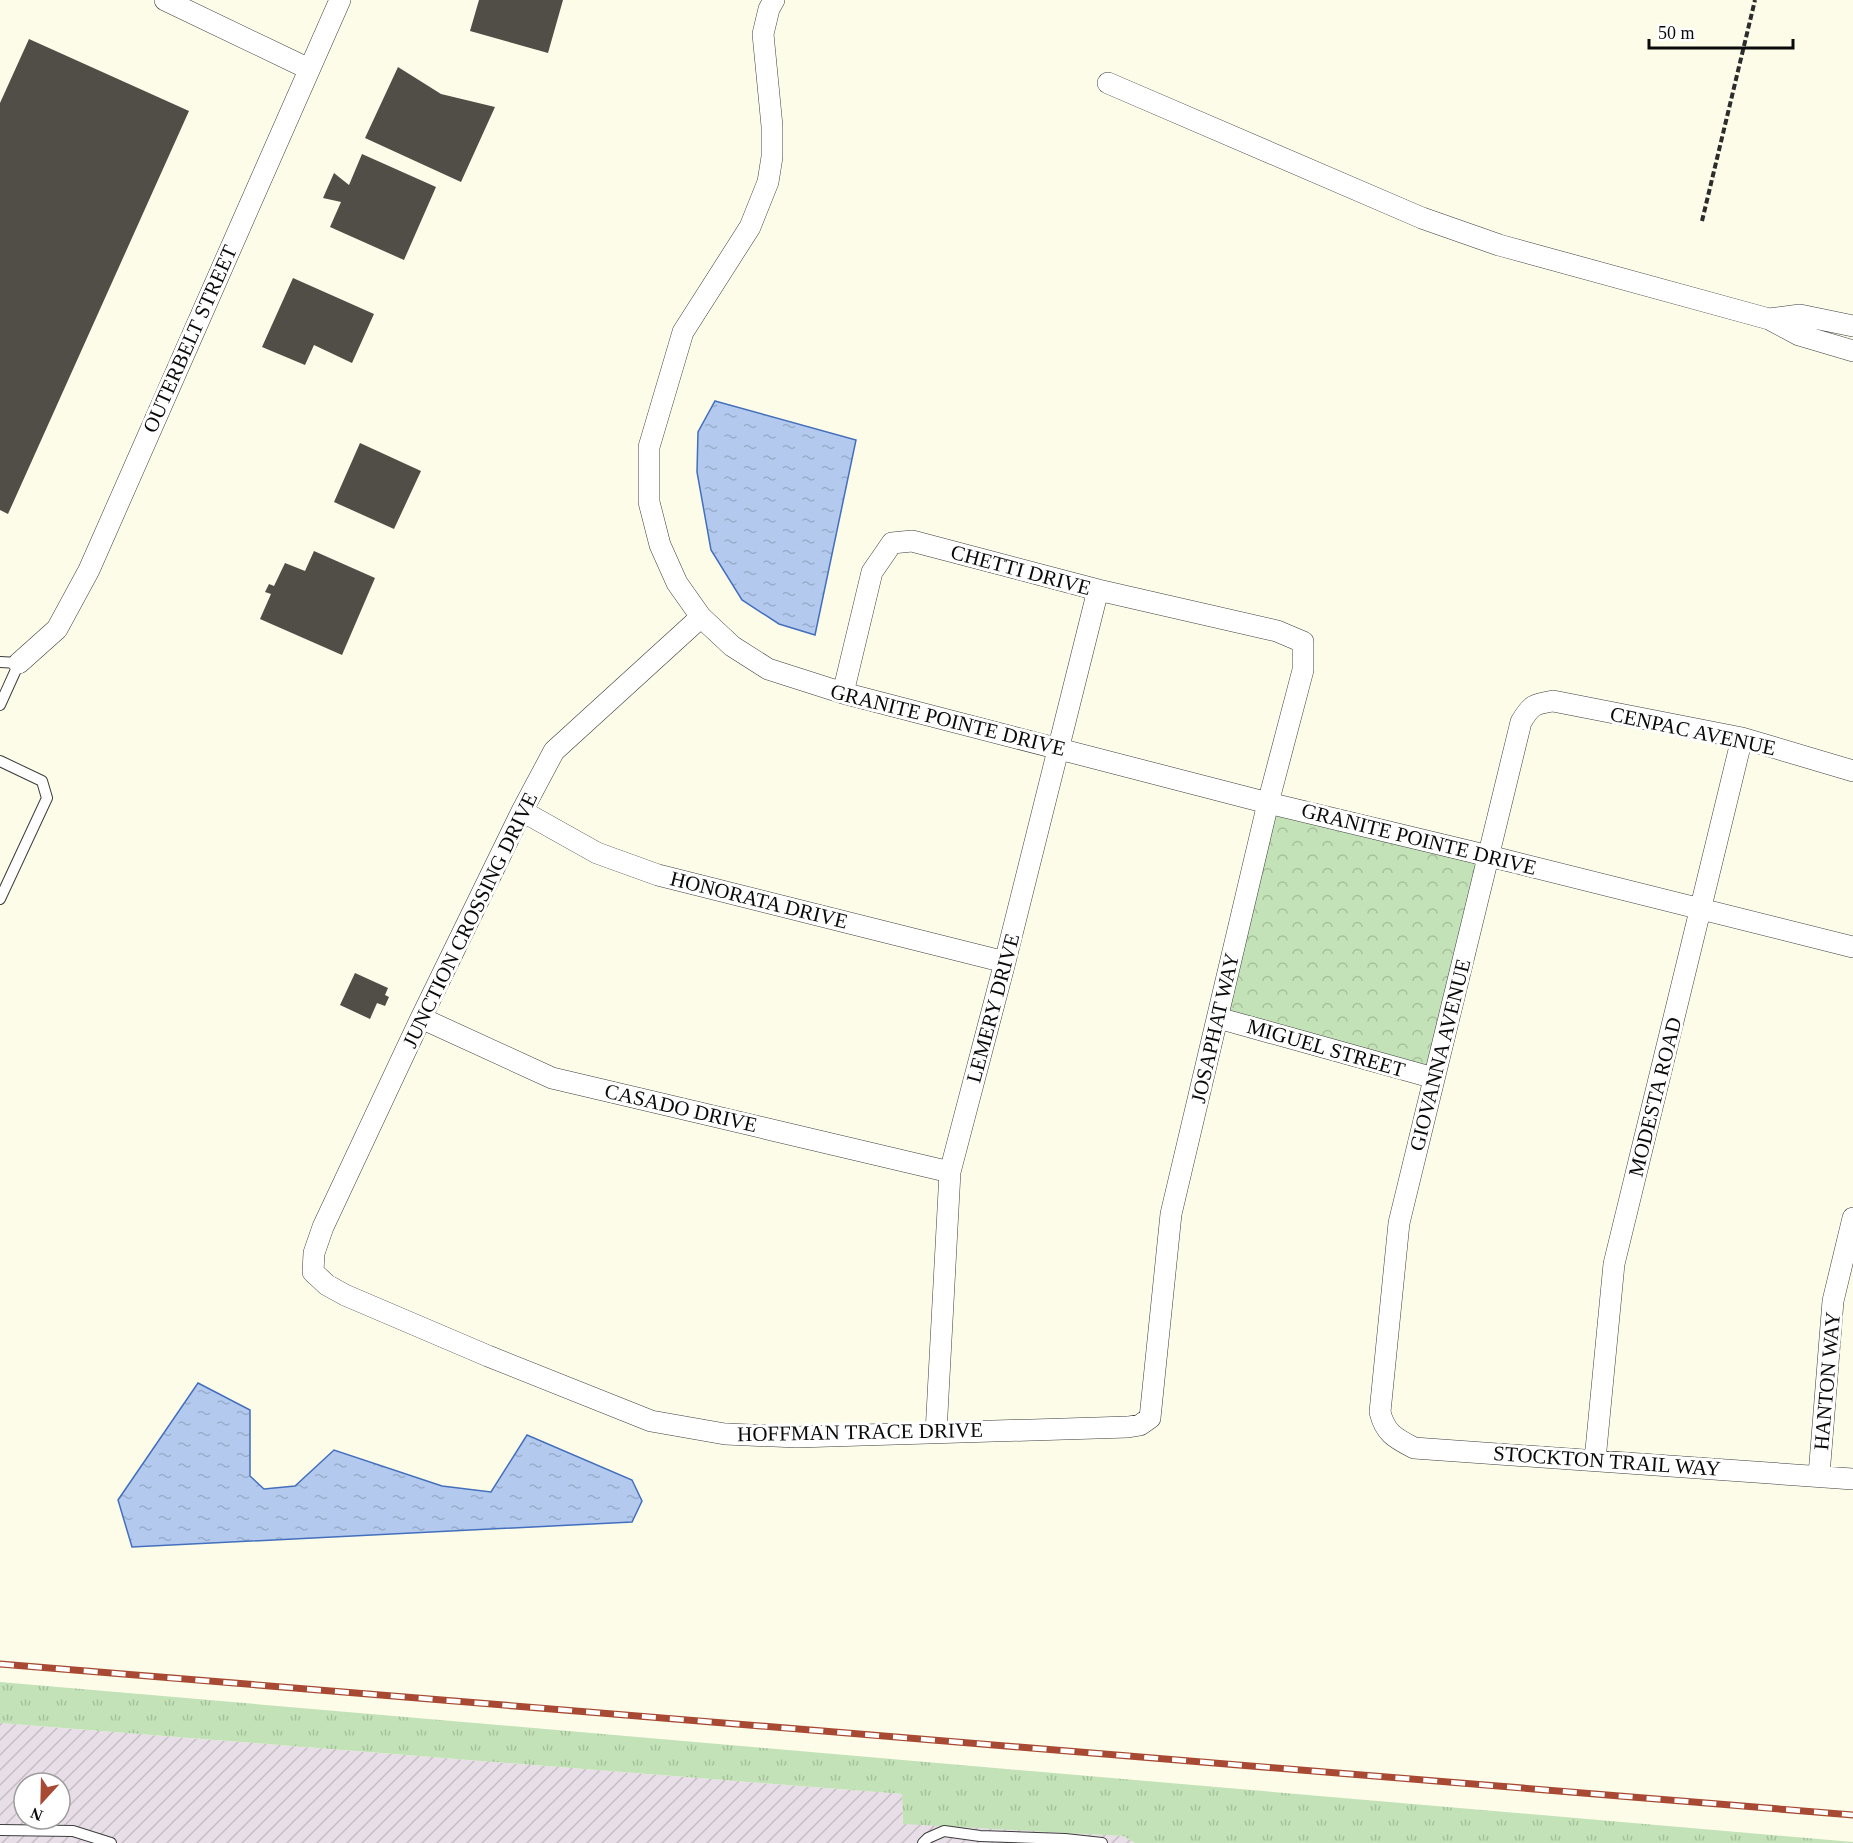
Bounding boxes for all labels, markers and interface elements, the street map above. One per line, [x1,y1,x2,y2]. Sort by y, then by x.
scale bar [1649,12,1793,50]
text: 50 m [1658,23,1695,43]
street label: OUTERBELT STREET [138,242,242,436]
street label: CHETTI DRIVE [948,540,1094,600]
street label: GRANITE POINTE DRIVE [828,679,1068,761]
street label: CENPAC AVENUE [1608,702,1778,760]
street label: JUNCTION CROSSING DRIVE [398,788,542,1052]
street label: GRANITE POINTE DRIVE [1299,798,1539,880]
street label: HONORATA DRIVE [668,866,850,934]
street label: LEMERY DRIVE [962,931,1024,1085]
street label: JOSAPHAT WAY [1186,951,1244,1105]
street label: GIOVANNA AVENUE [1405,957,1475,1153]
street label: MIGUEL STREET [1244,1014,1408,1082]
street label: MODESTA ROAD [1624,1015,1686,1179]
street label: CASADO DRIVE [602,1079,760,1137]
street label: HANTON WAY [1809,1311,1845,1451]
street label: HOFFMAN TRACE DRIVE [737,1418,983,1446]
street label: STOCKTON TRAIL WAY [1492,1441,1722,1481]
north arrow [12,1771,72,1831]
text: N [28,1804,45,1824]

